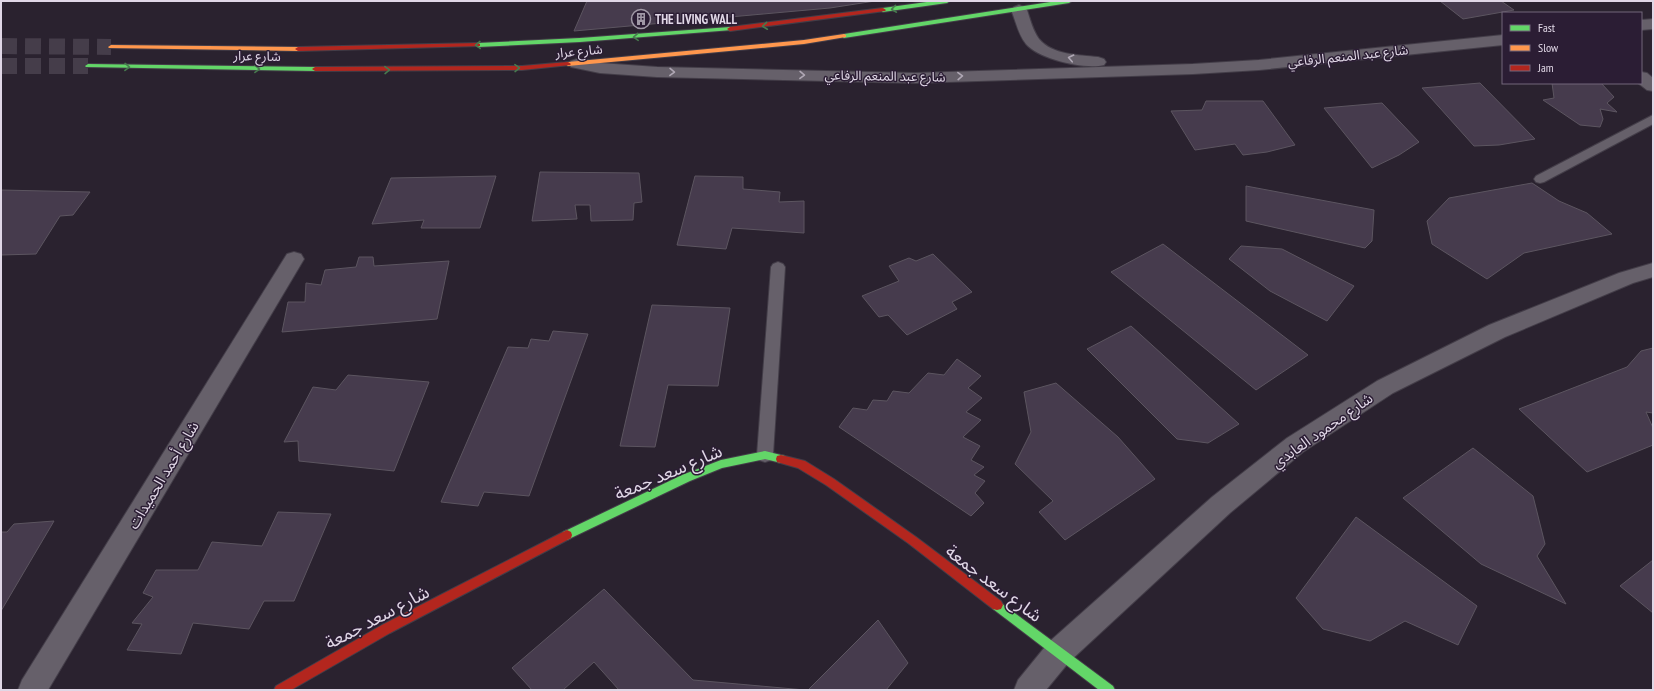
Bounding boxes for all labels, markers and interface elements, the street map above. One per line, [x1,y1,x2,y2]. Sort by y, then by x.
one-way arrow [891,4,897,13]
building icon: THE LIVING WALL [630,8,652,30]
place label: THE LIVING WALL [655,11,737,28]
legend [1502,12,1642,84]
text: Fast [1538,20,1556,35]
one-way arrow [762,21,768,30]
one-way arrow [633,32,639,41]
street label: شارع عرار [554,40,603,64]
text: Slow [1538,40,1559,55]
one-way arrow [475,41,481,50]
street label: شارع عبد المنعم الرفاعي [1287,41,1409,73]
street label: شارع عرار [232,47,281,67]
one-way arrow [1068,54,1074,62]
text: Jam [1537,60,1554,75]
one-way arrow [124,63,130,71]
one-way arrow [254,64,260,73]
one-way arrow [514,64,520,72]
one-way arrow [384,66,390,74]
street label: شارع عبد المنعم الرفاعي [824,66,946,88]
one-way arrow [669,68,675,76]
one-way arrow [799,71,805,79]
one-way arrow [957,72,963,81]
street label: شارع محمود العابدي [1268,388,1378,474]
street label: شارع أحمد الحميدات [123,417,205,534]
street label: شارع سعد جمعة [611,439,727,508]
street label: شارع سعد جمعة [939,539,1047,629]
street label: شارع سعد جمعة [321,580,435,657]

